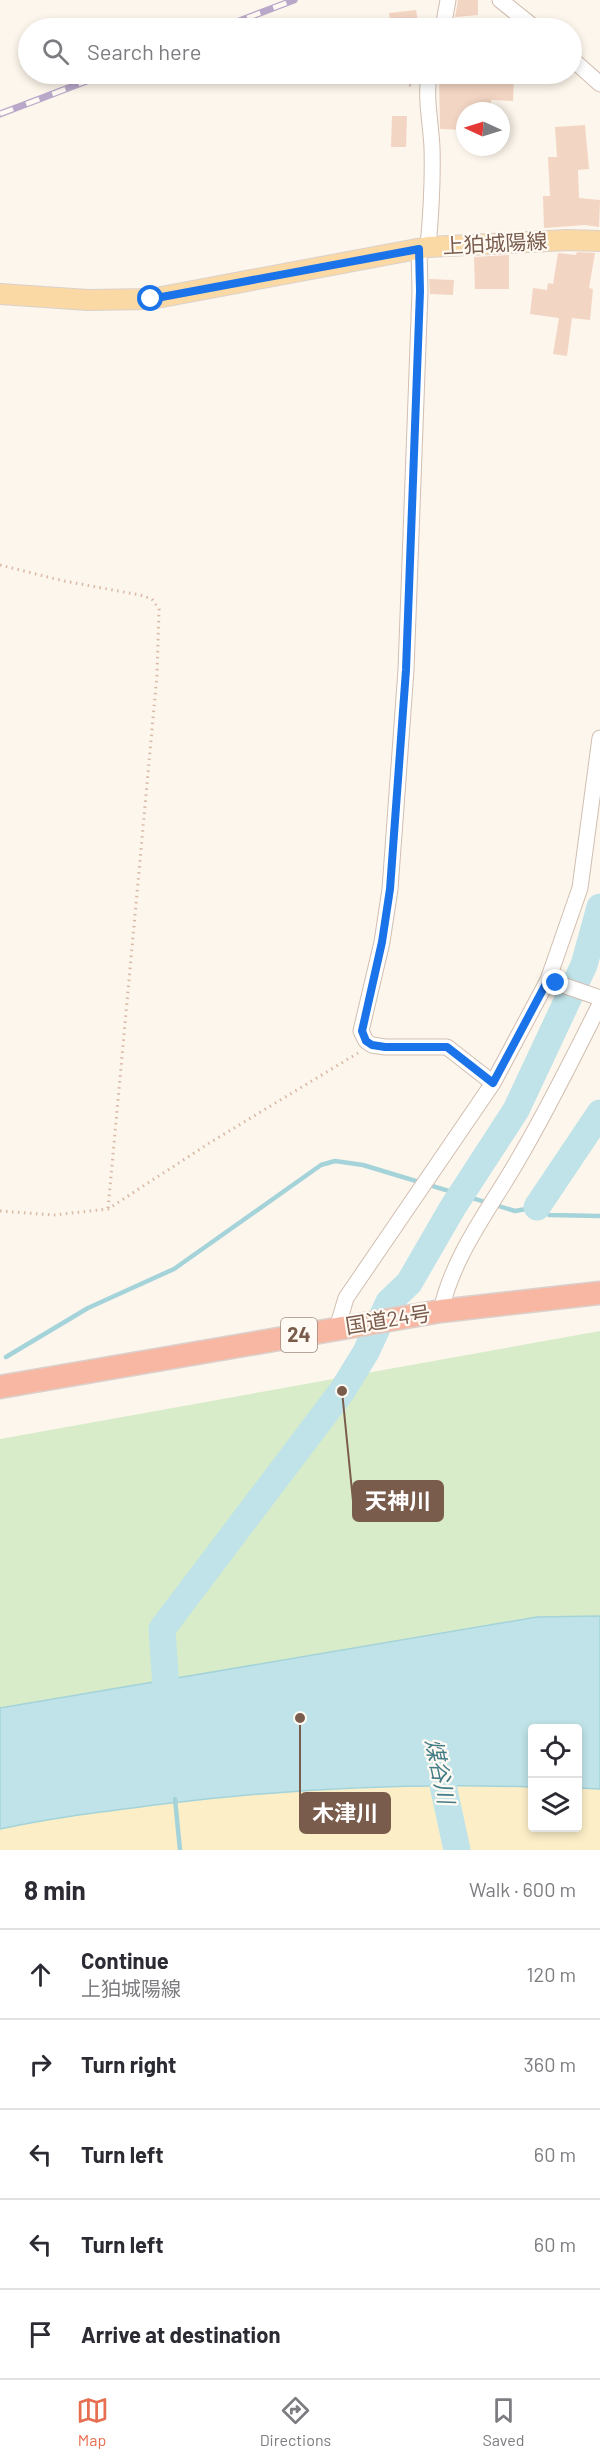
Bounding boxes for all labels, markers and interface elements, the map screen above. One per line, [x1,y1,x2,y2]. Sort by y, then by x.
search box [18,18,582,84]
icon: search [39,35,72,68]
text: Search here [87,38,201,64]
north arrow [456,102,510,156]
street label: 上狛城陽線 [442,227,548,258]
route start [137,285,163,311]
route end [542,969,568,995]
street label: 国道24号 [343,1299,432,1338]
road number: 24 [281,1318,317,1352]
callout: 天神川 [353,1481,443,1521]
text: 天神川 [365,1487,431,1513]
map controls [528,1724,582,1832]
button: locate [528,1724,582,1778]
water label: 煤谷川 [421,1736,461,1808]
button: layers [528,1778,582,1832]
callout: 木津川 [300,1793,390,1833]
text: 木津川 [312,1799,378,1825]
text: 8 min [24,1874,86,1905]
text: Walk · 600 m [469,1877,576,1901]
text: Continue [81,1947,169,1973]
icon: ahead [24,1958,57,1991]
text: 120 m [526,1962,576,1986]
text: 上狛城陽線 [81,1976,181,2000]
icon: right [24,2048,57,2081]
text: Turn right [81,2051,176,2077]
text: 360 m [524,2052,576,2076]
icon: left [24,2138,57,2171]
text: Turn left [81,2141,164,2167]
text: 60 m [534,2142,576,2166]
icon: left [24,2228,57,2261]
text: Turn left [81,2231,164,2257]
text: 60 m [534,2232,576,2256]
icon: arrive [24,2318,57,2351]
text: Arrive at destination [81,2321,280,2347]
tab: Map [76,2394,109,2449]
tab: Directions [260,2394,331,2449]
tab: Saved [482,2394,524,2449]

